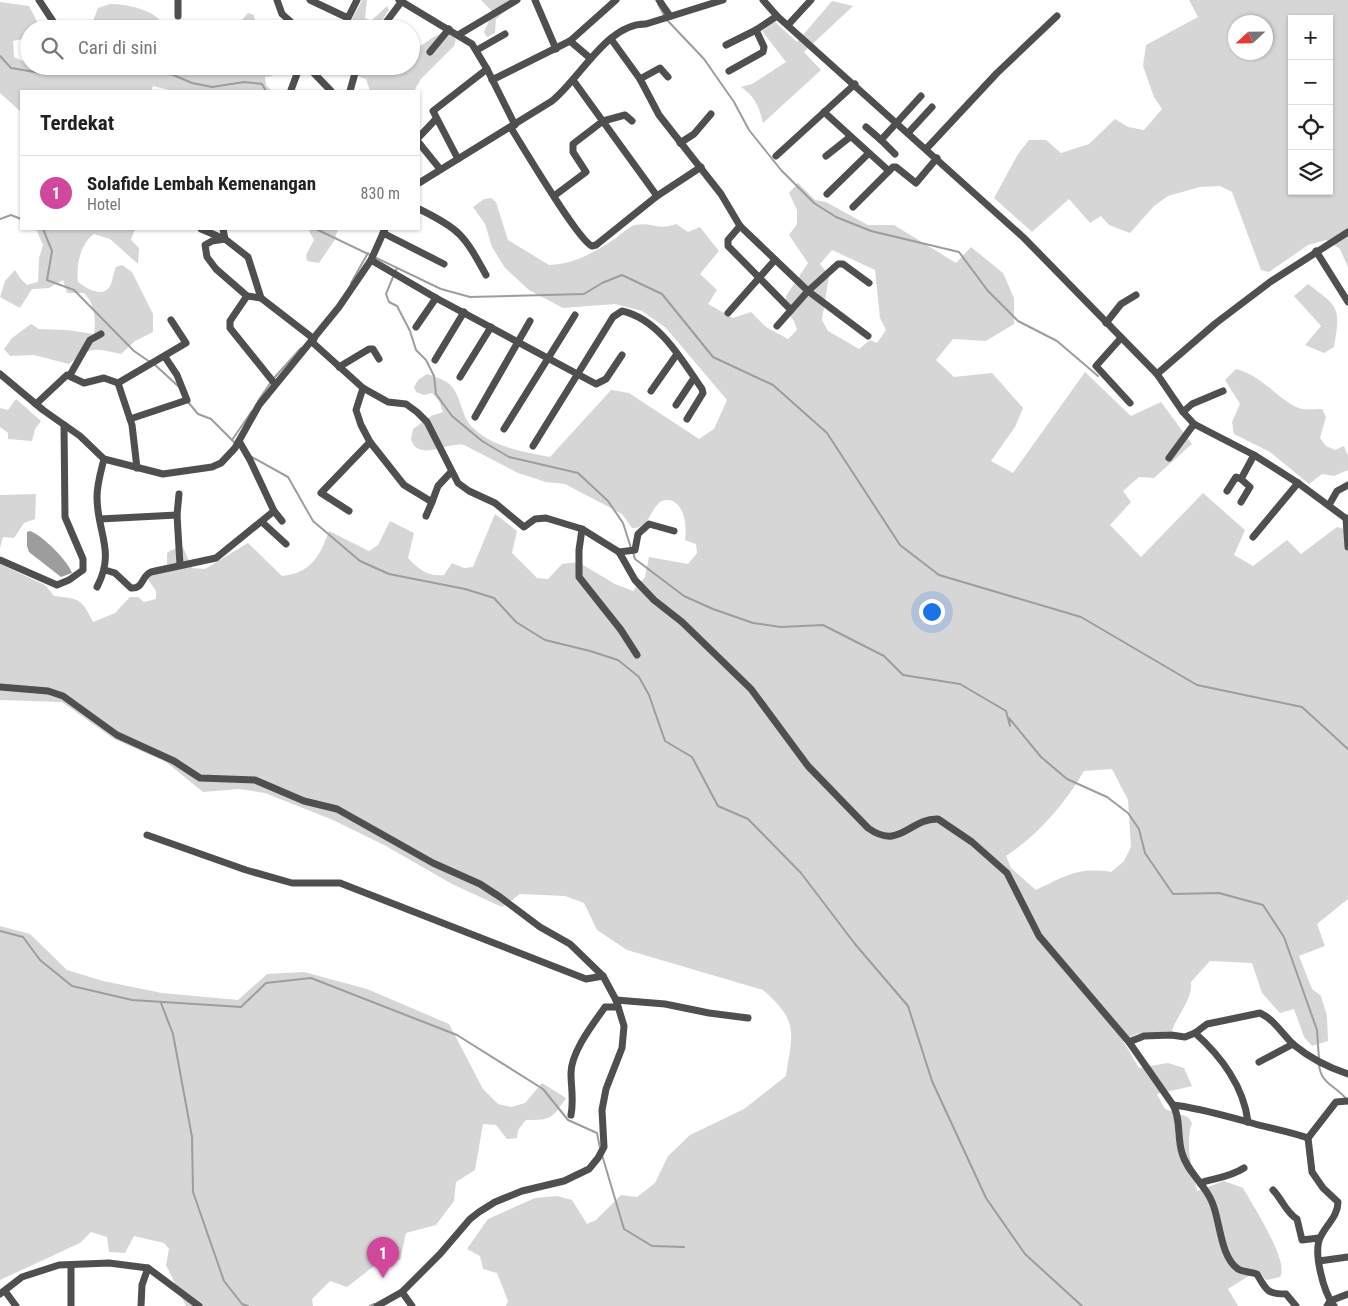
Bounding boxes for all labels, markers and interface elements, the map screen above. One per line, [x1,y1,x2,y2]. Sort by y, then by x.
north arrow [1228,15,1273,60]
map controls [1288,15,1333,195]
button: + [1288,15,1333,60]
search box [20,20,420,75]
icon: search [38,34,66,62]
text: Cari di sini [78,36,157,59]
button: − [1288,60,1333,105]
button: locate [1288,105,1333,150]
text: Terdekat [40,111,114,135]
button: layers [1288,150,1333,195]
text: Solafide Lembah Kemenangan [87,172,316,195]
text: 1 [52,184,60,203]
text: 830 m [361,184,400,203]
text: Hotel [87,195,121,214]
your location [919,599,945,625]
pin: 1 [367,1237,399,1278]

